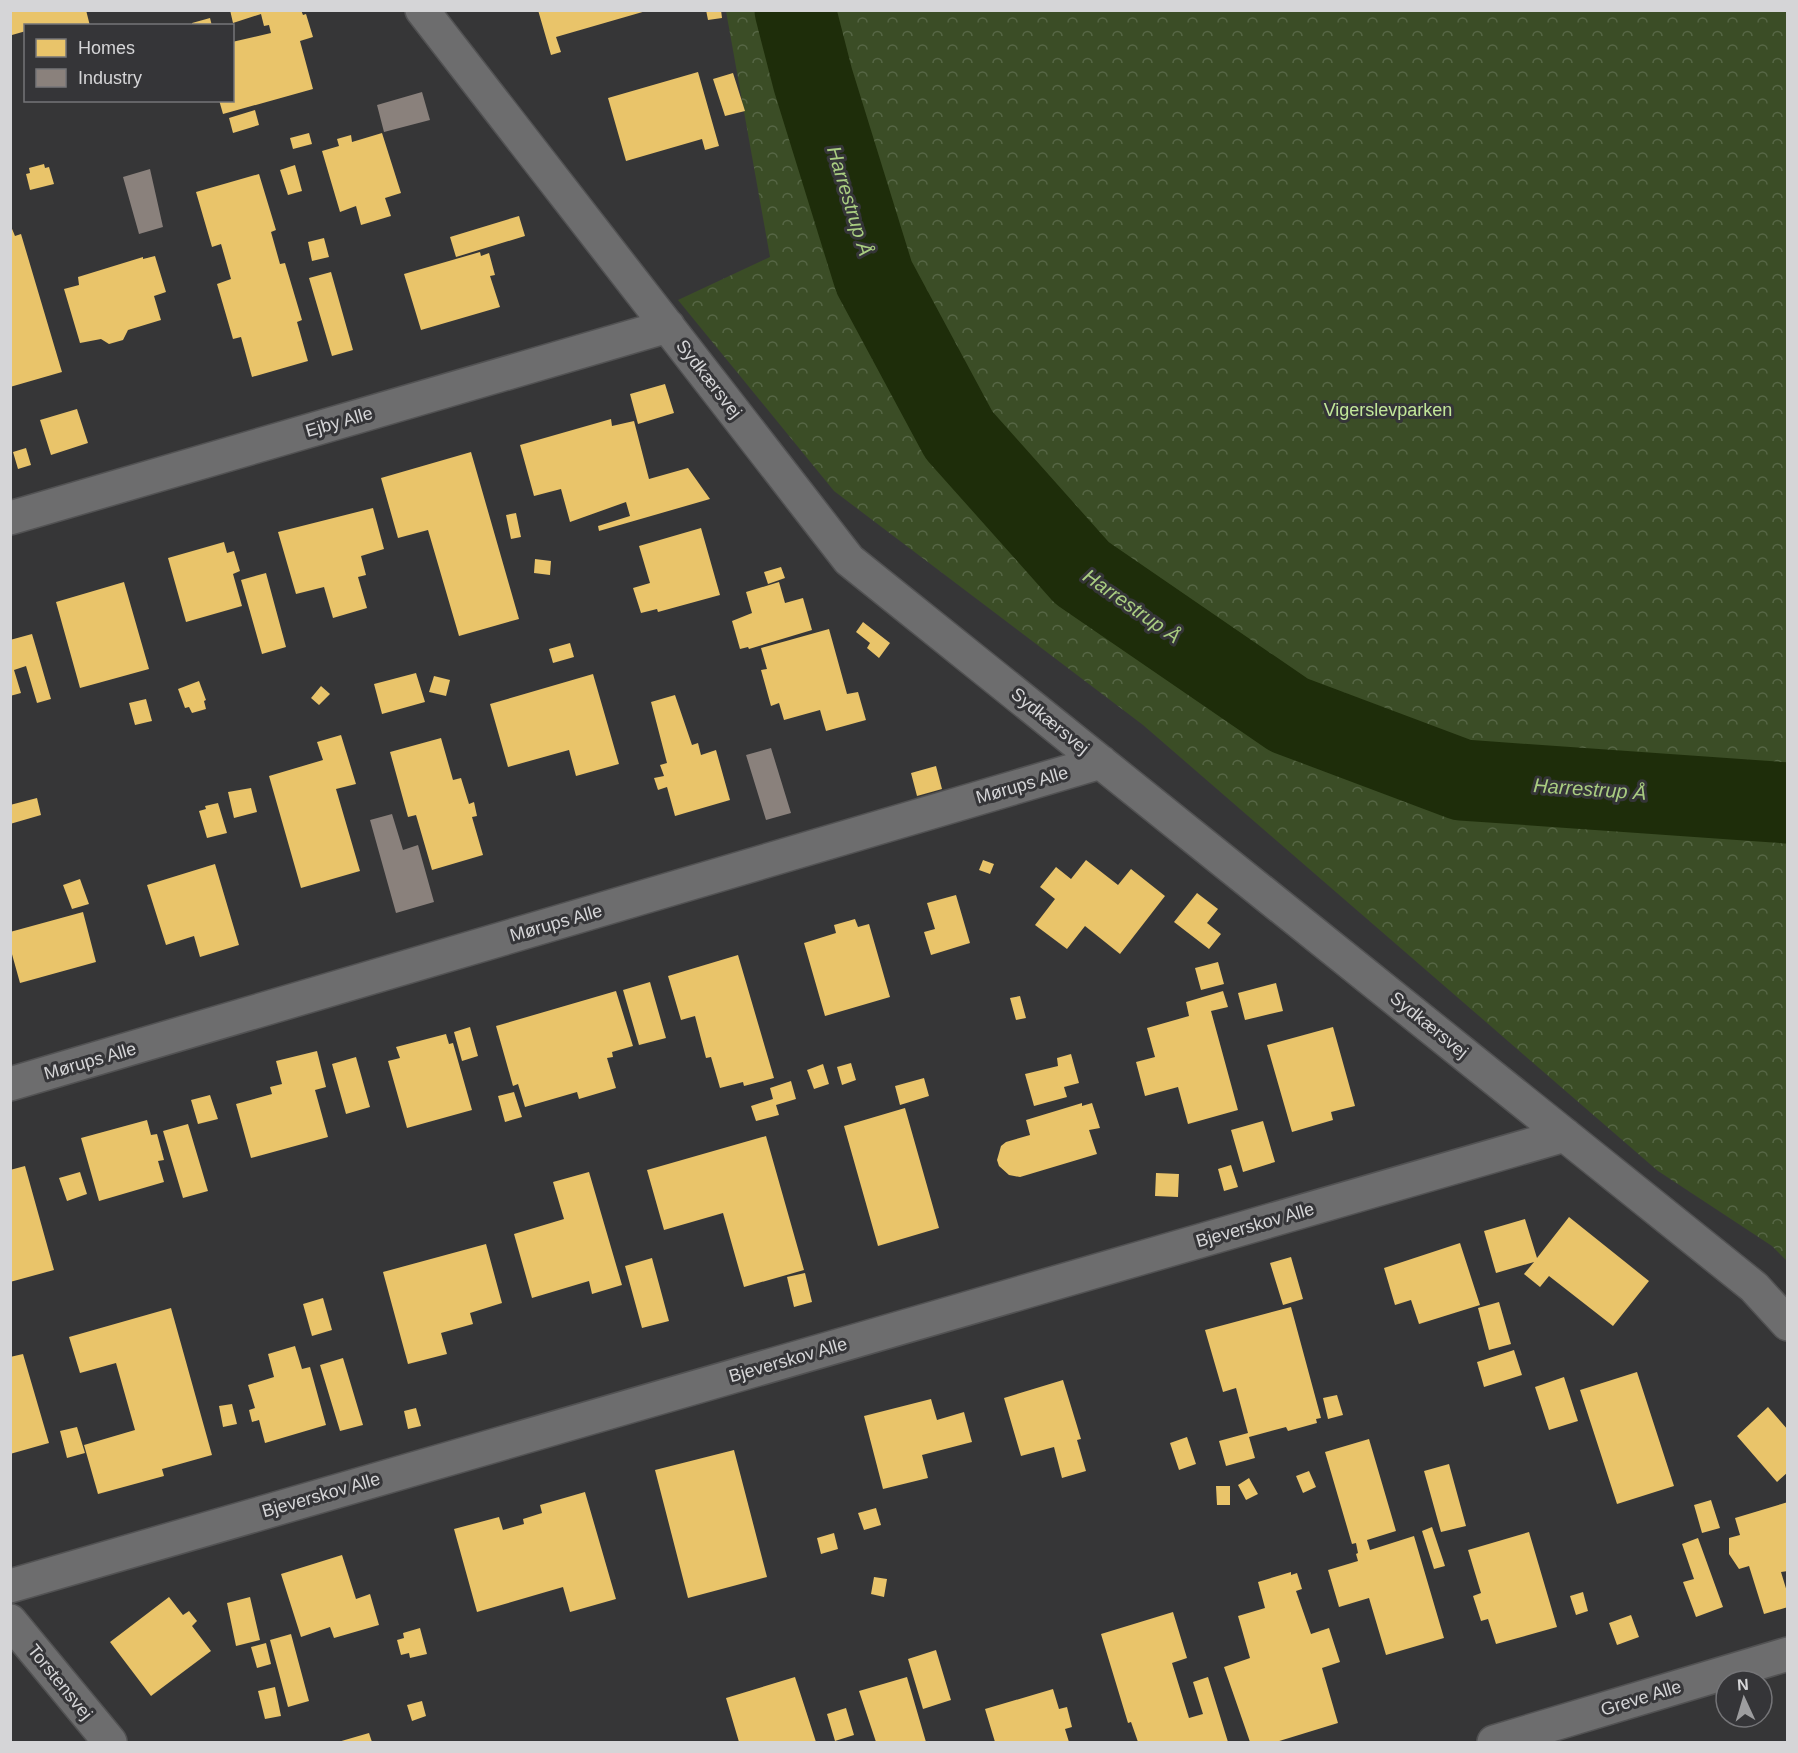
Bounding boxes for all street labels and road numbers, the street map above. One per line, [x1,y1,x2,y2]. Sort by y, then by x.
street label: Sydkærsvej [672,336,746,422]
street label: Ejby Alle [303,403,375,441]
street label: Sydkærsvej [1007,684,1093,758]
street label: Mørups Alle [974,762,1070,808]
street label: Mørups Alle [508,900,604,946]
street label: Sydkærsvej [1386,988,1472,1062]
street label: Mørups Alle [42,1038,138,1084]
street label: Bjeverskov Alle [1194,1199,1316,1251]
street label: Bjeverskov Alle [727,1334,849,1386]
street label: Bjeverskov Alle [260,1469,382,1521]
street label: Torstensvej [24,1640,96,1724]
street label: Greve Alle [1598,1676,1684,1720]

